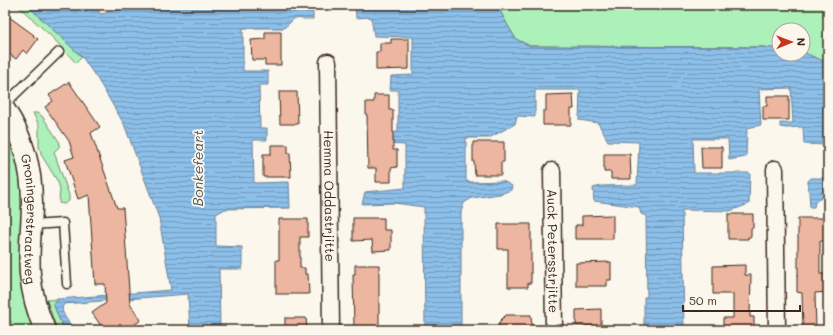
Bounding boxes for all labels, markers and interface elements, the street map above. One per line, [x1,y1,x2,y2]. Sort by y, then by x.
north arrow [771,22,811,62]
text: N [794,38,809,46]
water label: Bonkefeart [188,130,207,206]
street label: Hemma Oddastrjitte [321,130,339,262]
street label: Groningerstraatweg [18,152,41,285]
street label: Auck Petersstrjitte [544,189,563,313]
scale bar [683,287,800,313]
text: 50 m [689,292,717,308]

